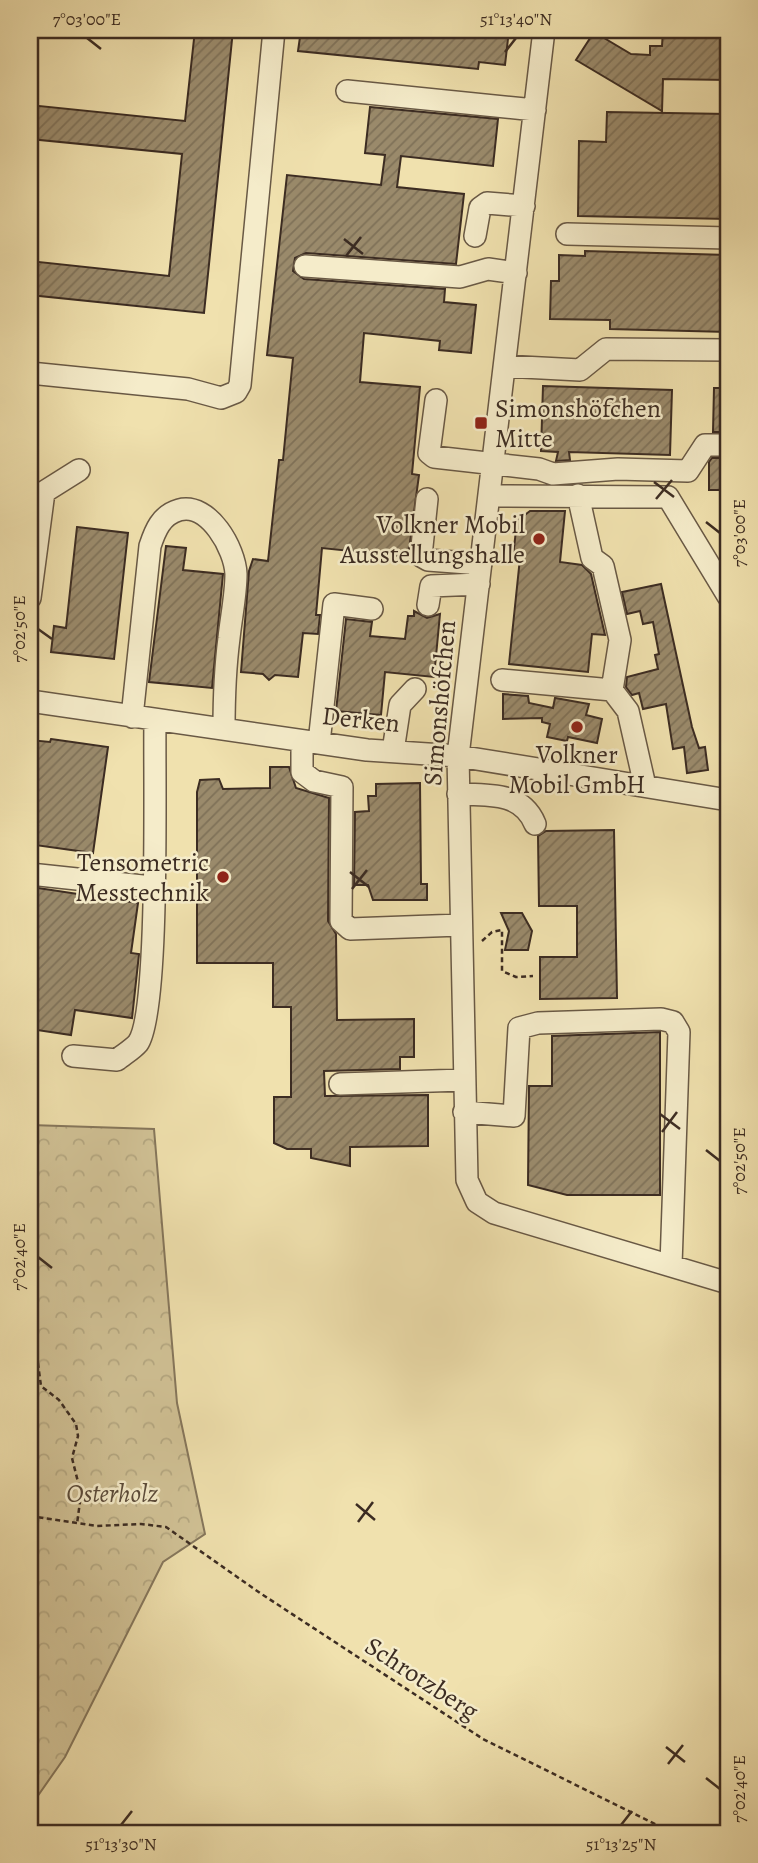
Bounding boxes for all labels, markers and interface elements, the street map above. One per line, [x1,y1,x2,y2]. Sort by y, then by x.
text: 7°03'00"E [53,7,121,31]
text: 51°13'40"N [480,7,552,31]
place label: Simonshöfchen Mitte [495,391,661,456]
marker: Simonshöfchen Mitte [473,415,489,431]
text: 7°03'00"E [727,499,751,567]
place label: Volkner Mobil Ausstellungshalle [339,507,525,572]
marker: Volkner Mobil Ausstellungshalle [531,531,547,547]
text: 7°02'50"E [7,595,31,663]
street label: Simonshöfchen [415,619,464,787]
street label: Derken [320,698,402,741]
marker: Volkner Mobil GmbH [569,719,585,735]
place label: Volkner Mobil GmbH [508,737,646,802]
place label: Tensometric Messtechnik [75,845,209,910]
marker: Tensometric Messtechnik [215,869,231,885]
text: 7°02'50"E [727,1127,751,1195]
text: 7°02'40"E [7,1223,31,1291]
park label: Osterholz [66,1476,159,1511]
street label: Schrotzberg [358,1629,485,1728]
text: 7°02'40"E [727,1755,751,1823]
text: 51°13'30"N [85,1832,157,1856]
text: 51°13'25"N [586,1832,656,1856]

